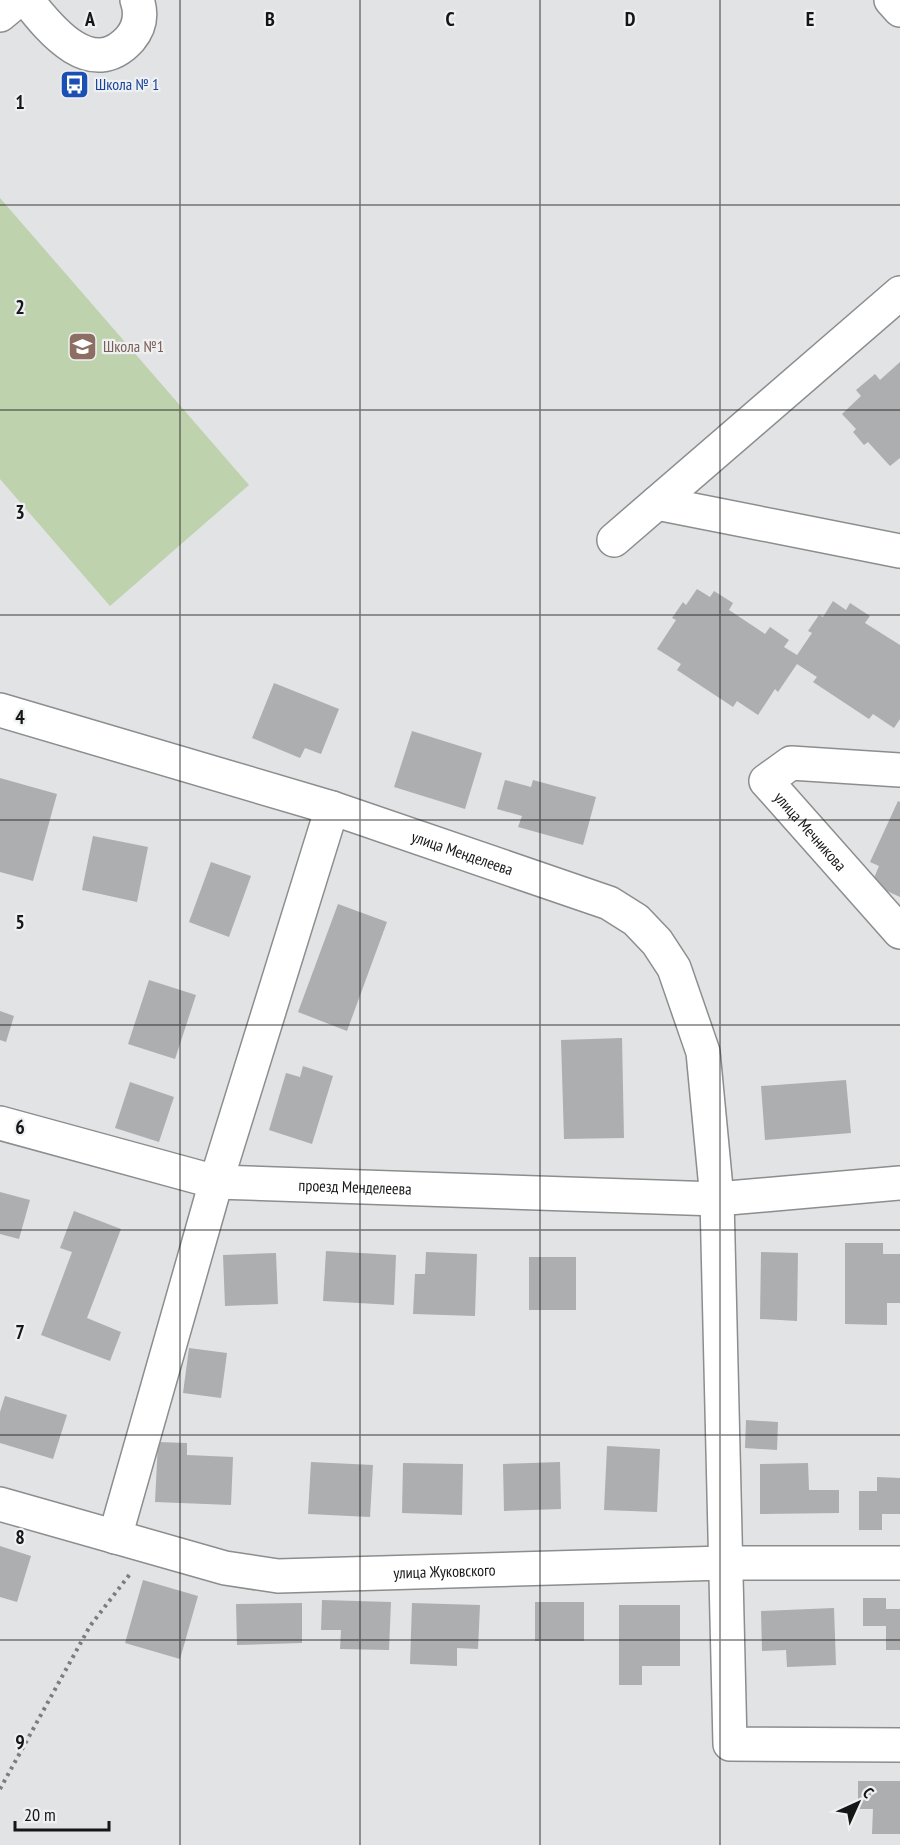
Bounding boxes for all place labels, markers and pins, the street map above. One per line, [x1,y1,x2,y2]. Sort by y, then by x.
bus stop icon: Школа № 1 [58,68,90,100]
place label: Школа № 1 [95,74,159,94]
school or university icon: Школа №1 [66,330,98,362]
place label: Школа №1 [103,336,164,356]

